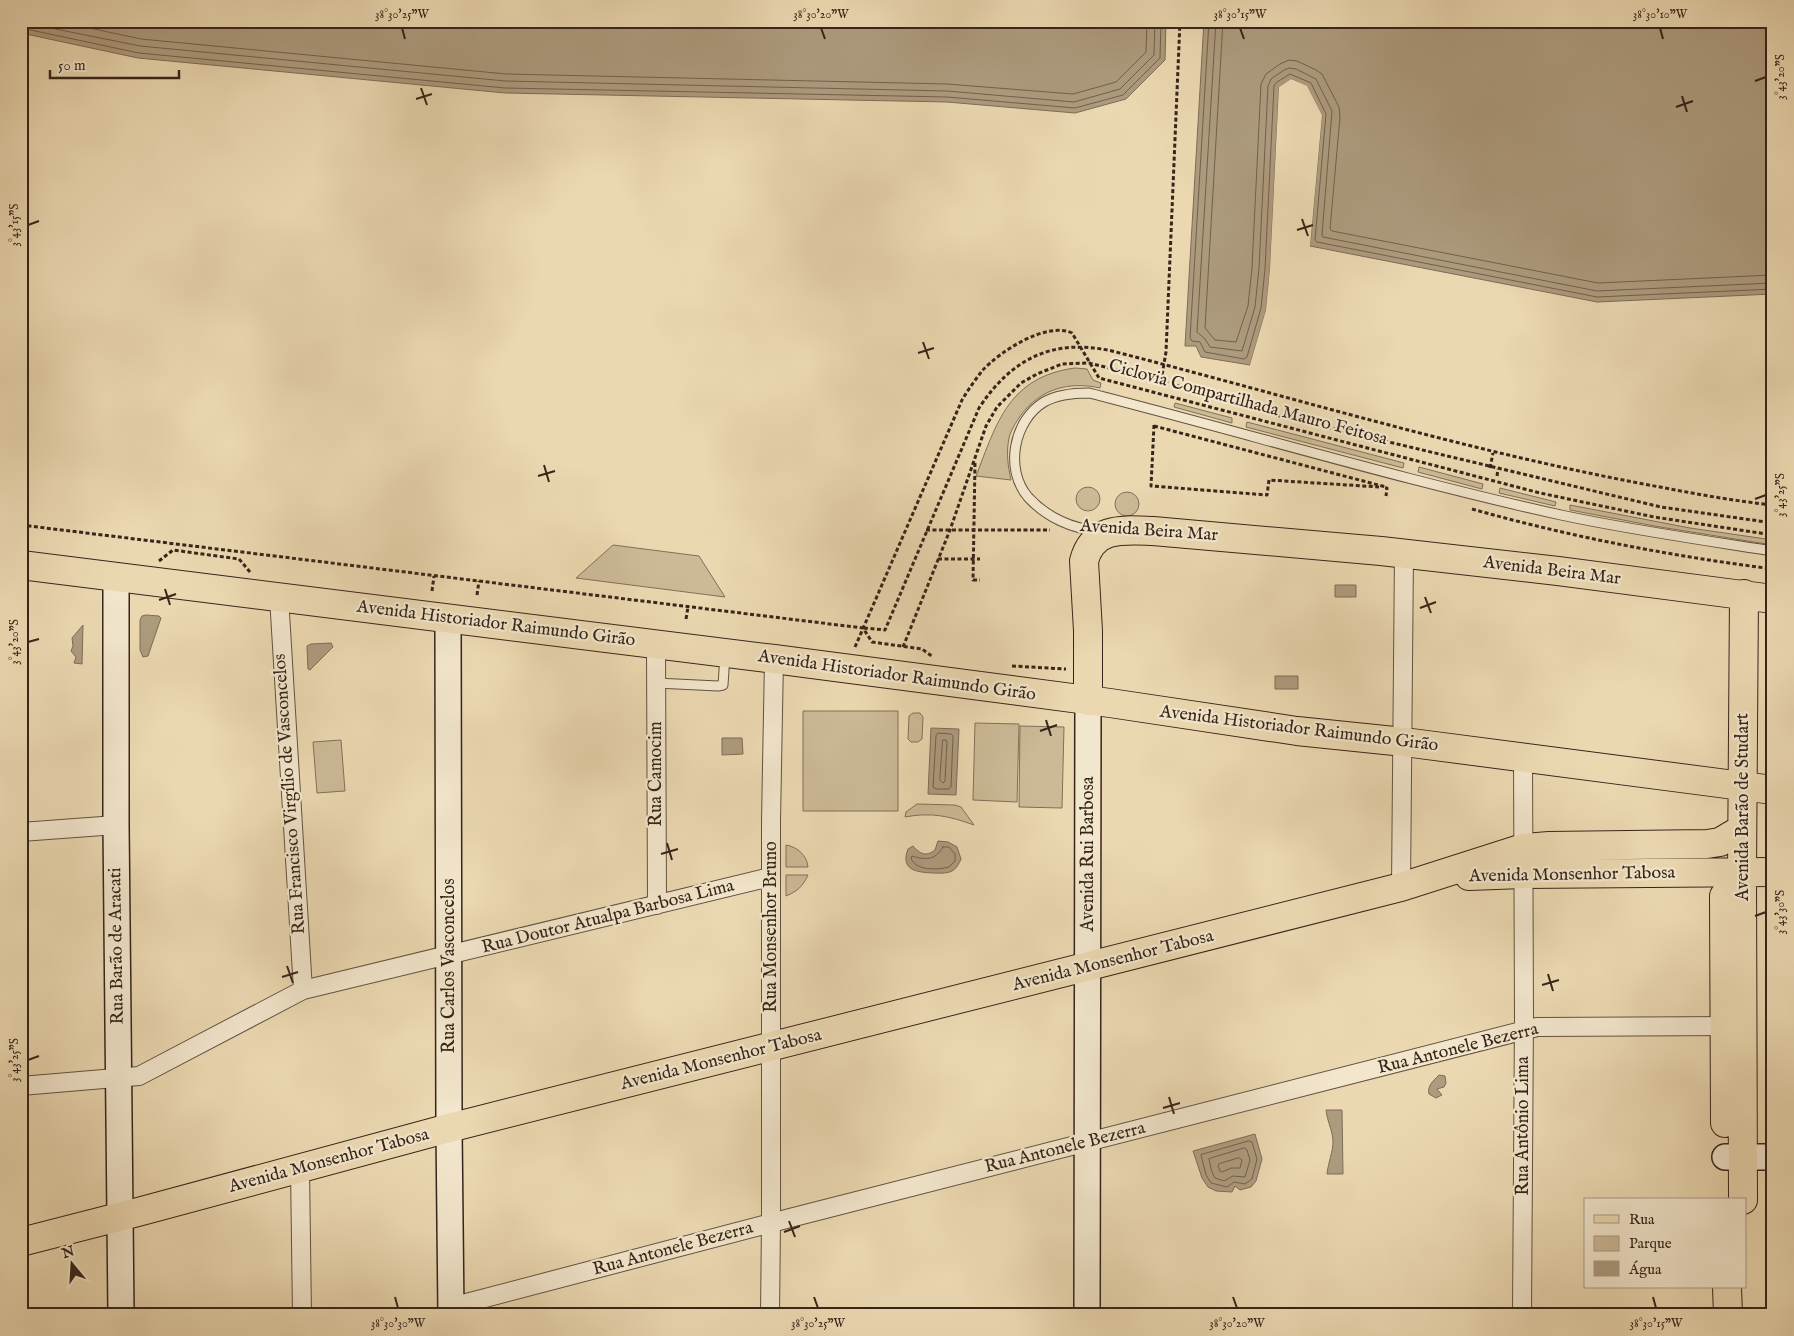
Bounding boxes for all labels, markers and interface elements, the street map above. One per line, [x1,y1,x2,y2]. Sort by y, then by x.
text: 38°30'25"W [375,7,430,22]
text: 38°30'20"W [793,7,849,22]
text: 38°30'15"W [1214,7,1267,22]
text: 38°30'10"W [1633,7,1688,22]
scale bar [50,48,179,80]
text: 3°43'20"S [1773,54,1788,100]
text: 50 m [58,56,86,75]
text: 3°43'15"S [7,204,22,246]
street label: Ciclovia Compartilhada Mauro Feitosa [1106,355,1390,451]
text: 3°43'25"S [1773,473,1788,517]
street label: Avenida Beira Mar [1078,515,1219,547]
street label: Avenida Beira Mar [1481,551,1622,591]
street label: Avenida Historiador Raimundo Girão [355,595,637,653]
text: 3°43'20"S [7,619,22,665]
street label: Avenida Historiador Raimundo Girão [756,645,1038,707]
street label: Rua Francisco Virgílio de Vasconcelos [269,653,311,935]
street label: Avenida Historiador Raimundo Girão [1158,700,1440,758]
street label: Avenida Barão de Studart [1732,713,1755,902]
street label: Rua Camocim [645,721,668,827]
street label: Avenida Rui Barbosa [1077,776,1100,933]
street label: Rua Monsenhor Bruno [760,841,783,1013]
street label: Avenida Monsenhor Tabosa [1468,862,1676,888]
street label: Rua Barão de Aracati [104,867,130,1025]
street label: Rua Doutor Atualpa Barbosa Lima [479,874,737,960]
street label: Rua Carlos Vasconcelos [438,878,461,1054]
text: 3°43'30"S [1773,890,1788,934]
street label: Avenida Monsenhor Tabosa [1009,925,1216,997]
street label: Rua Antonele Bezerra [1375,1018,1541,1080]
street label: Avenida Monsenhor Tabosa [617,1024,824,1096]
text: 3°43'25"S [7,1038,22,1082]
street label: Rua Antônio Lima [1512,1056,1535,1196]
street label: Rua Antonele Bezerra [982,1117,1148,1179]
street label: Avenida Monsenhor Tabosa [225,1123,432,1199]
legend [1584,1198,1746,1288]
text: Rua [1629,1210,1655,1229]
street label: Rua Antonele Bezerra [590,1217,756,1281]
text: Parque [1629,1234,1672,1253]
north arrow [48,1238,98,1288]
text: N [59,1242,77,1263]
text: Água [1628,1260,1662,1279]
text: 38°30'30"W [371,1316,426,1331]
text: 38°30'25"W [791,1316,846,1331]
text: 38°30'20"W [1209,1316,1265,1331]
text: 38°30'15"W [1630,1316,1683,1331]

